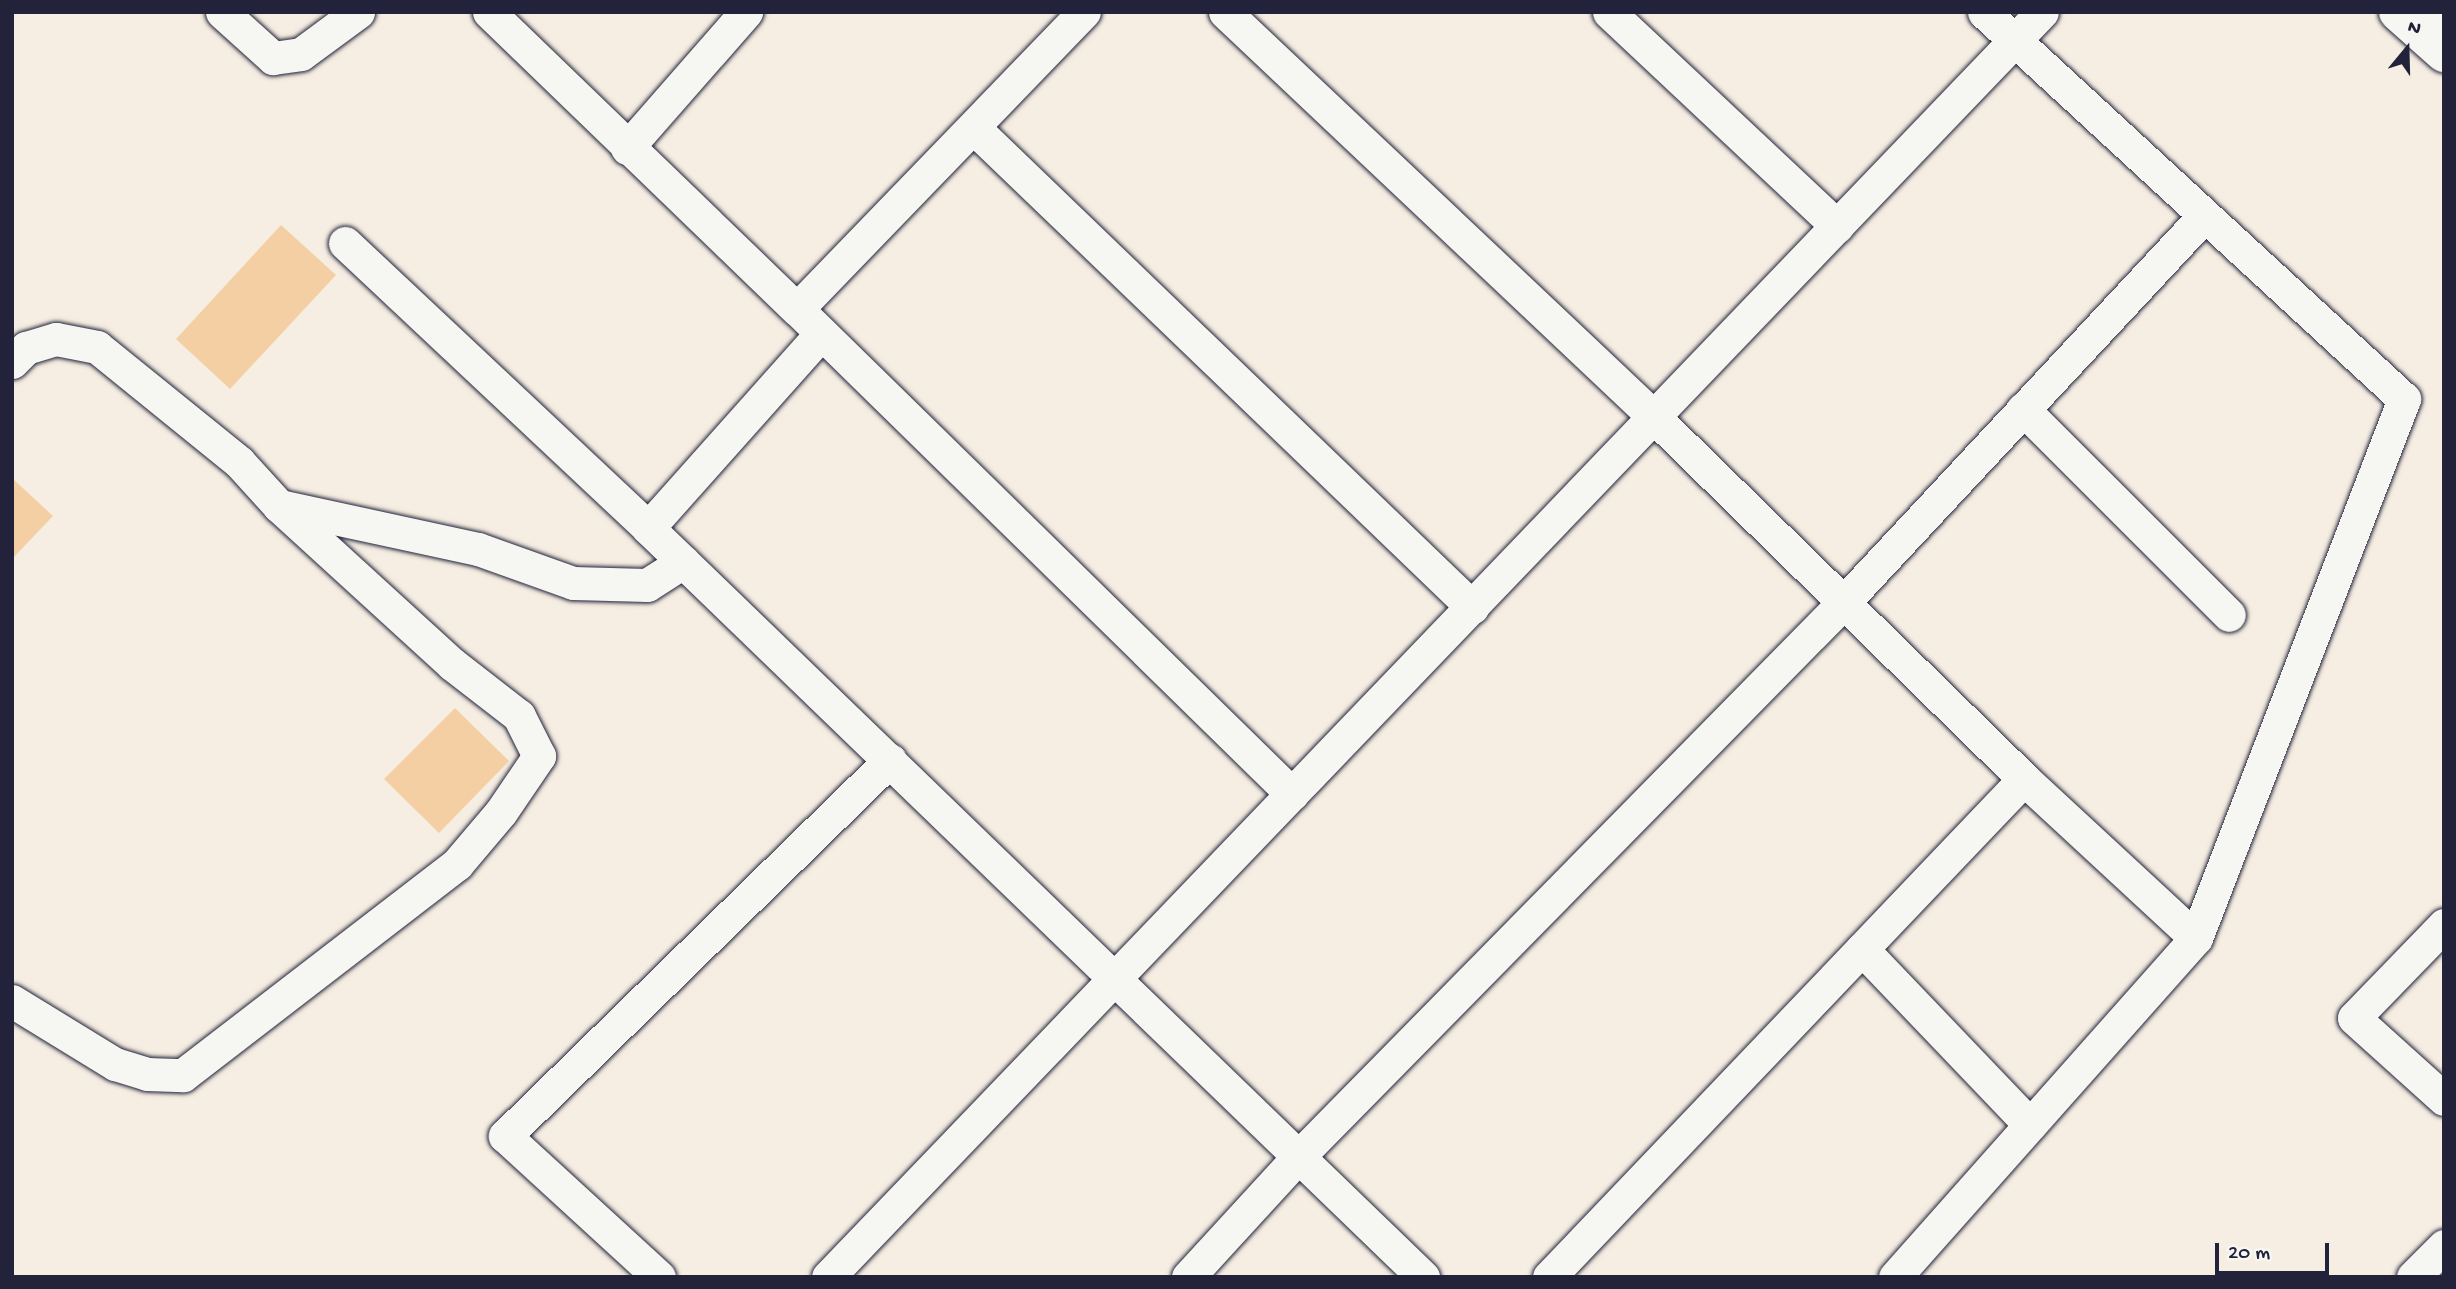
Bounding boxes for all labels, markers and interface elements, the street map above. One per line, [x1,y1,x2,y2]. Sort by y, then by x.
north arrow [2372,14,2442,84]
text: N [2404,16,2424,42]
scale bar [2218,1230,2332,1274]
text: 20 m [2228,1242,2270,1267]

